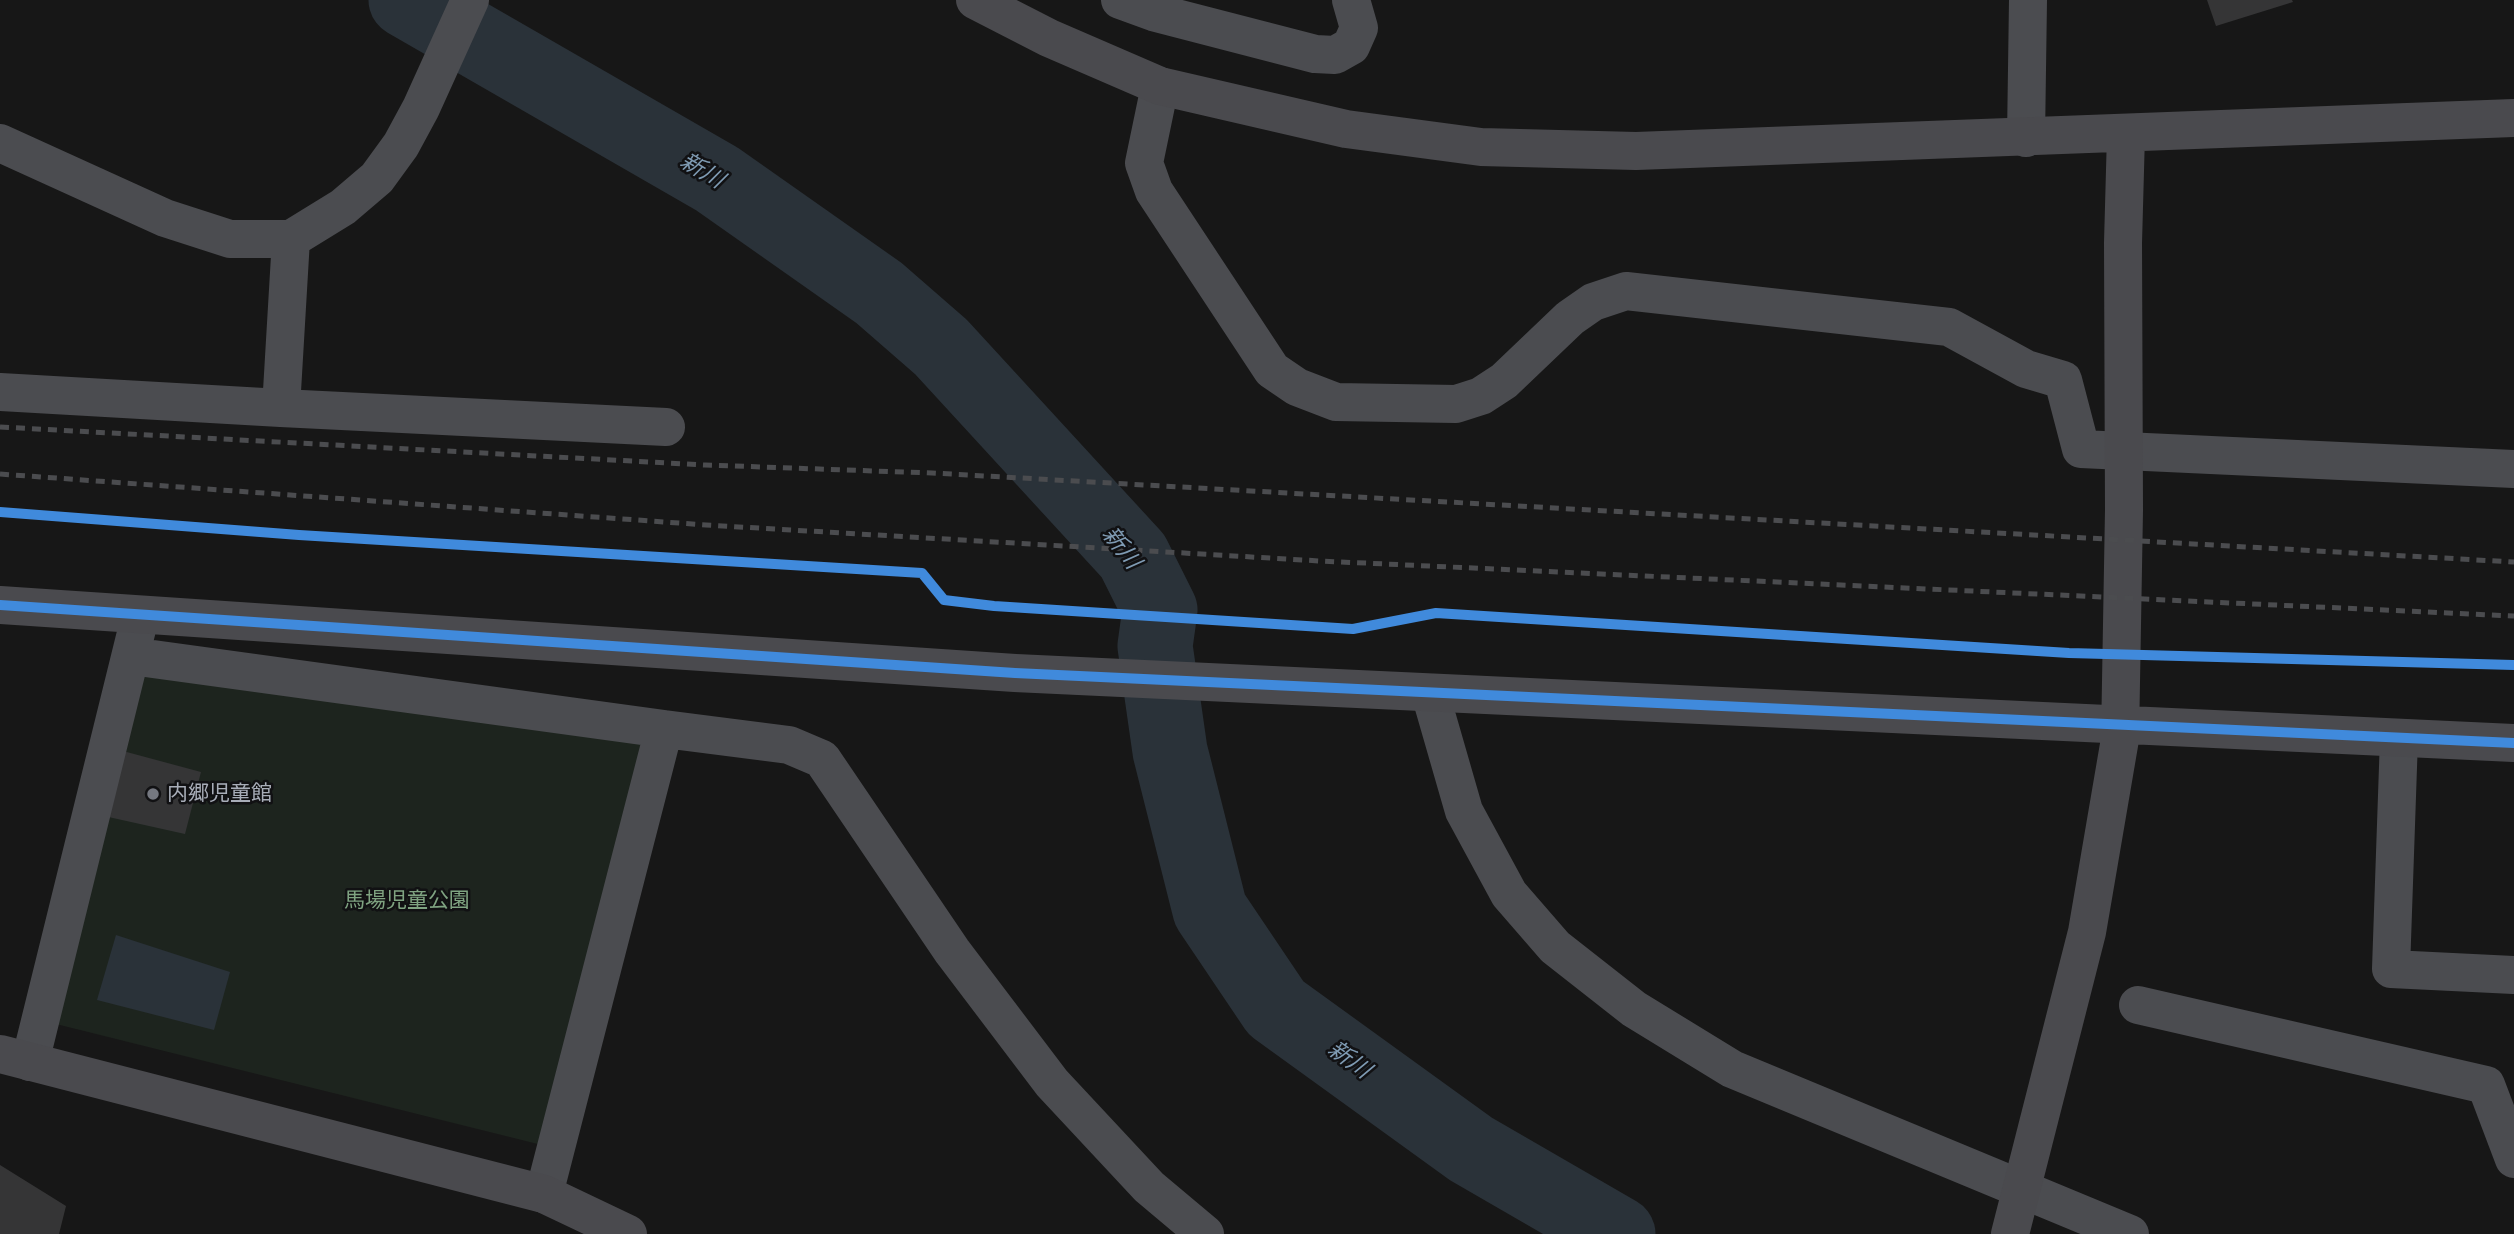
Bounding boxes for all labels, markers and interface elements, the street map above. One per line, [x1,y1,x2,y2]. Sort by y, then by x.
water label: 新川 [675,147,729,195]
water label: 新川 [1096,521,1146,575]
place label: 内郷児童館 [167,781,272,807]
marker: 内郷児童館 [145,786,161,802]
park label: 馬場児童公園 [344,888,470,914]
water label: 新川 [1322,1035,1376,1085]

